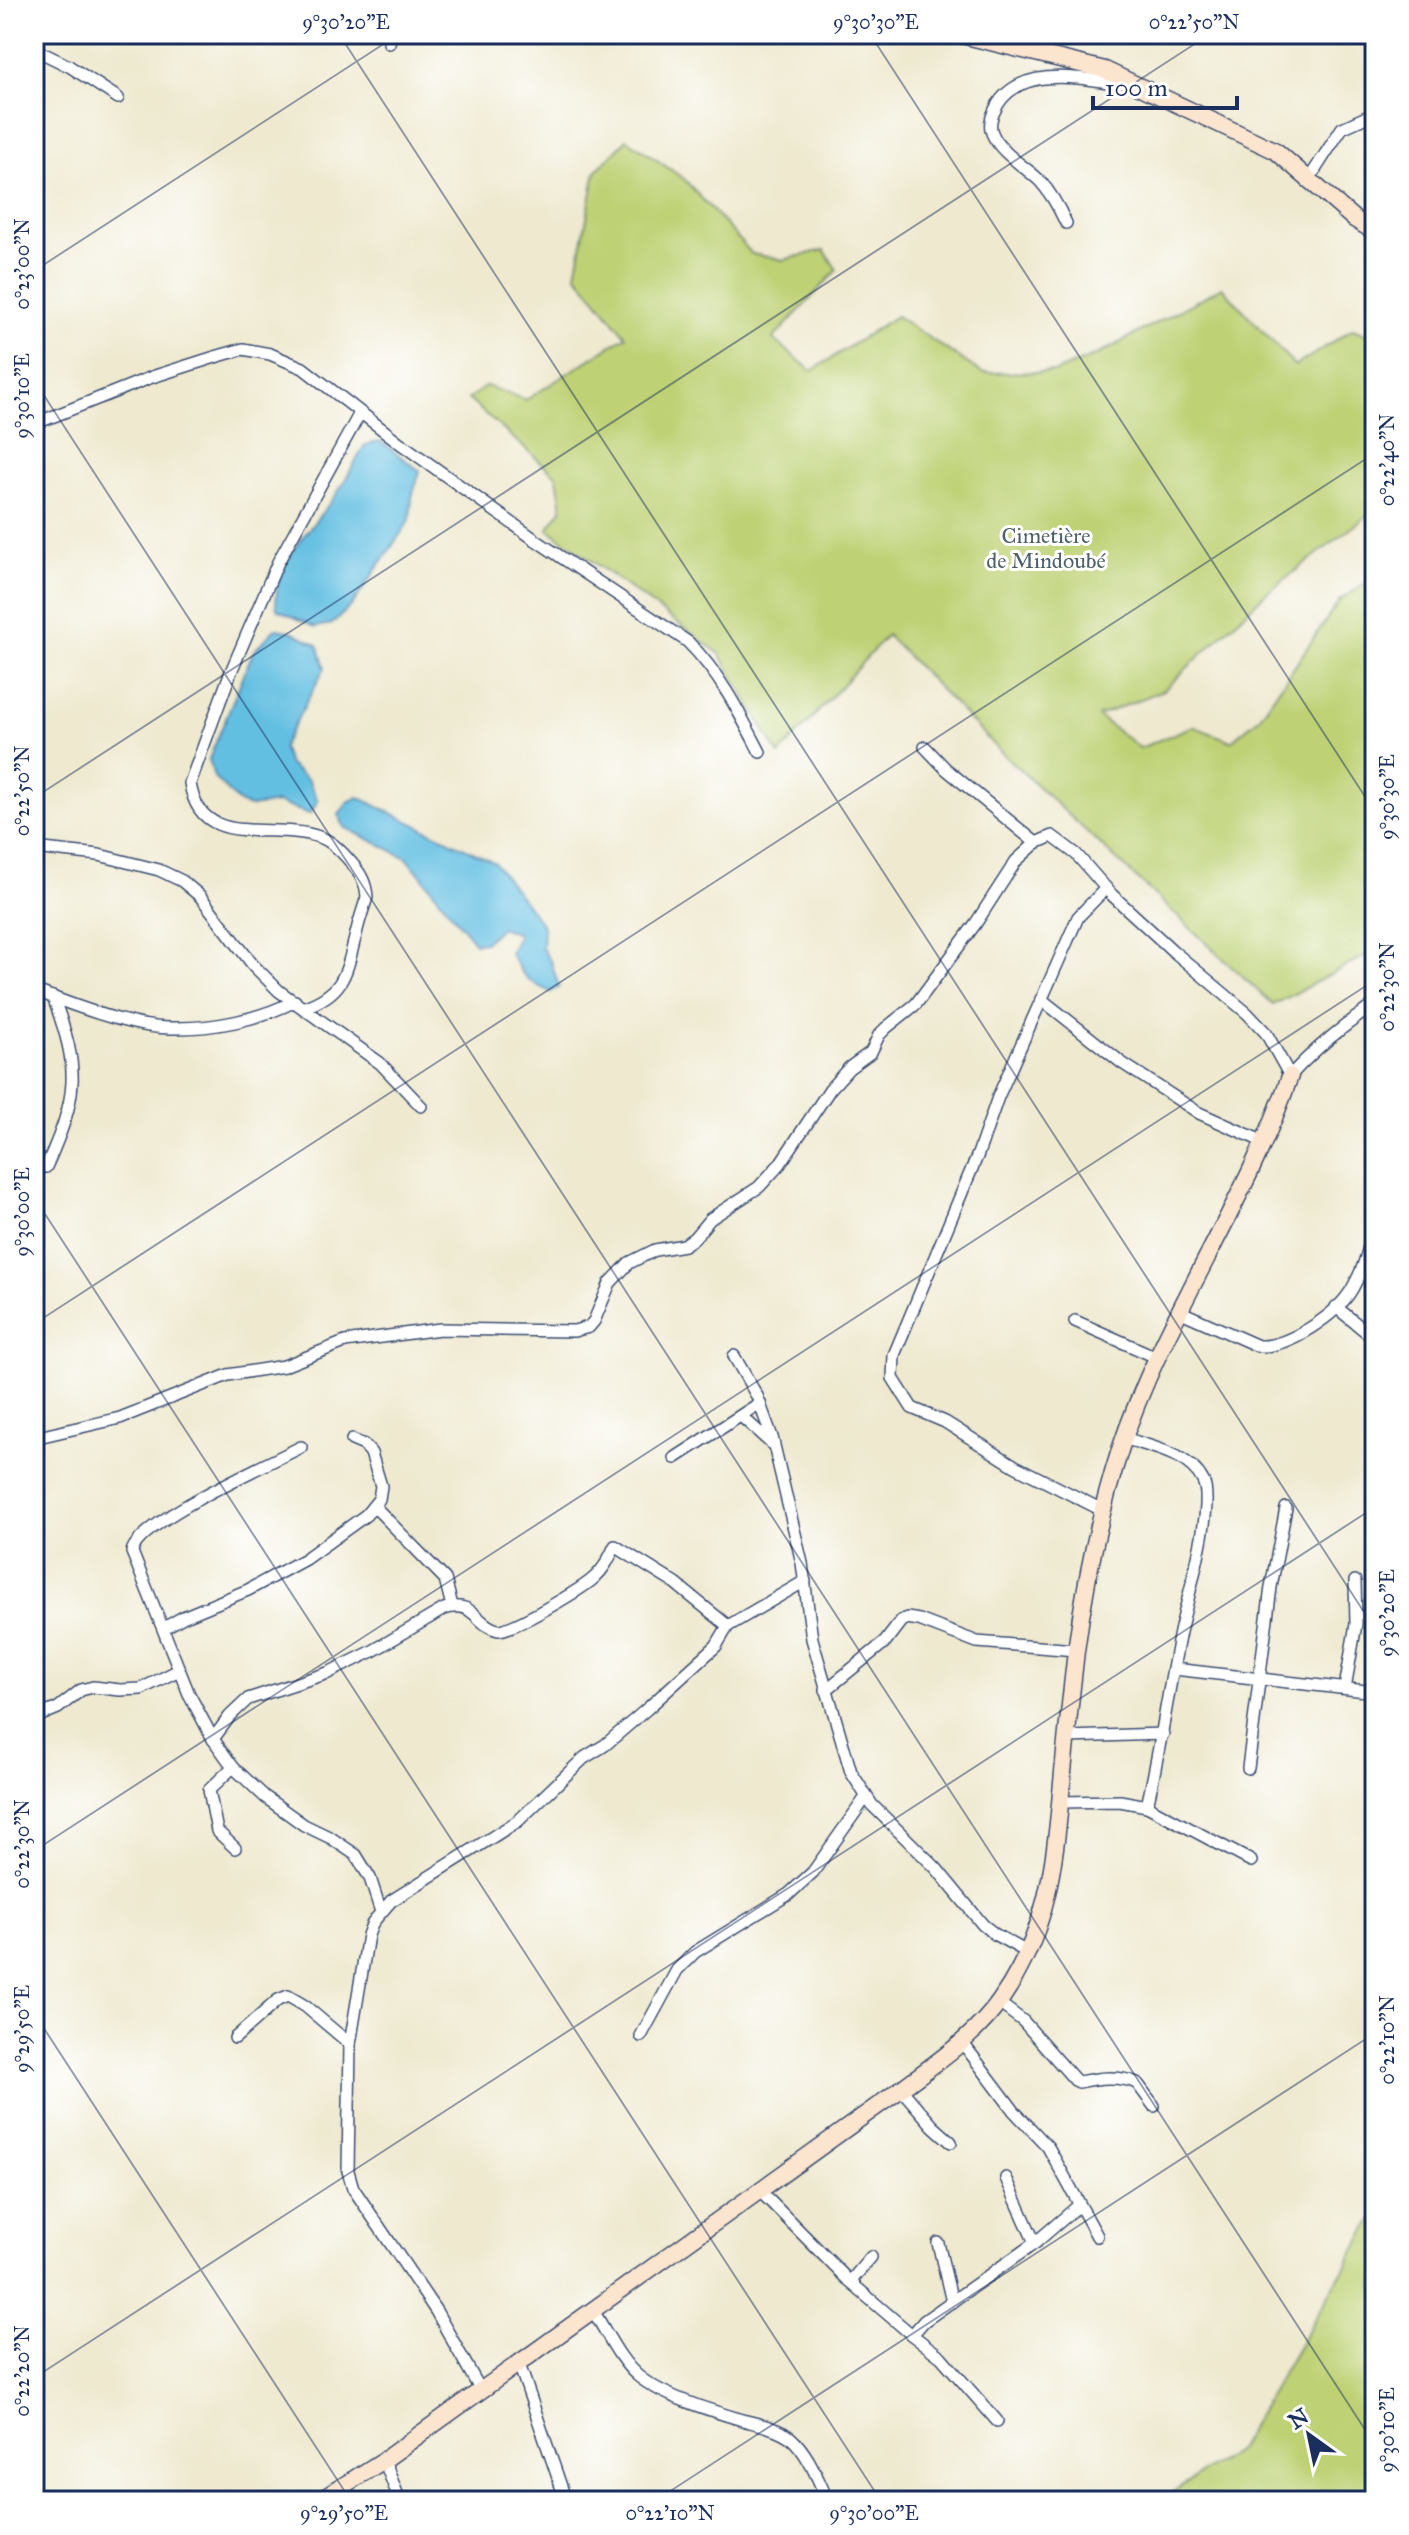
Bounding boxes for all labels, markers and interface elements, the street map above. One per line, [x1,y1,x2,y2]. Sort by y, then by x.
text: 9°30'20"E [302,10,390,34]
text: 9°30'30"E [833,10,919,34]
text: 0°22'50"N [1149,10,1239,34]
scale bar [1093,60,1237,110]
text: 100 m [1105,73,1168,103]
text: 0°23'00"N [10,218,34,310]
text: 9°30'10"E [10,353,34,439]
text: 0°22'40"N [1375,414,1399,506]
park label: Cimetière de Mindoubé [986,522,1107,574]
text: 0°22'50"N [10,746,34,836]
text: 9°30'30"E [1375,754,1399,840]
text: 0°22'30"N [1375,942,1399,1032]
text: 9°30'00"E [10,1167,34,1257]
text: 9°30'20"E [1375,1569,1399,1657]
text: 0°22'30"N [10,1799,34,1889]
text: 9°29'50"E [10,1985,34,2073]
text: 0°22'10"N [1375,1995,1399,2085]
text: 0°22'20"N [10,2325,34,2417]
text: 9°30'10"E [1375,2387,1399,2473]
north arrow [1269,2395,1349,2475]
text: N [1283,2402,1314,2435]
text: 9°29'50"E [300,2501,388,2525]
text: 0°22'10"N [625,2501,715,2525]
text: 9°30'00"E [829,2501,919,2525]

